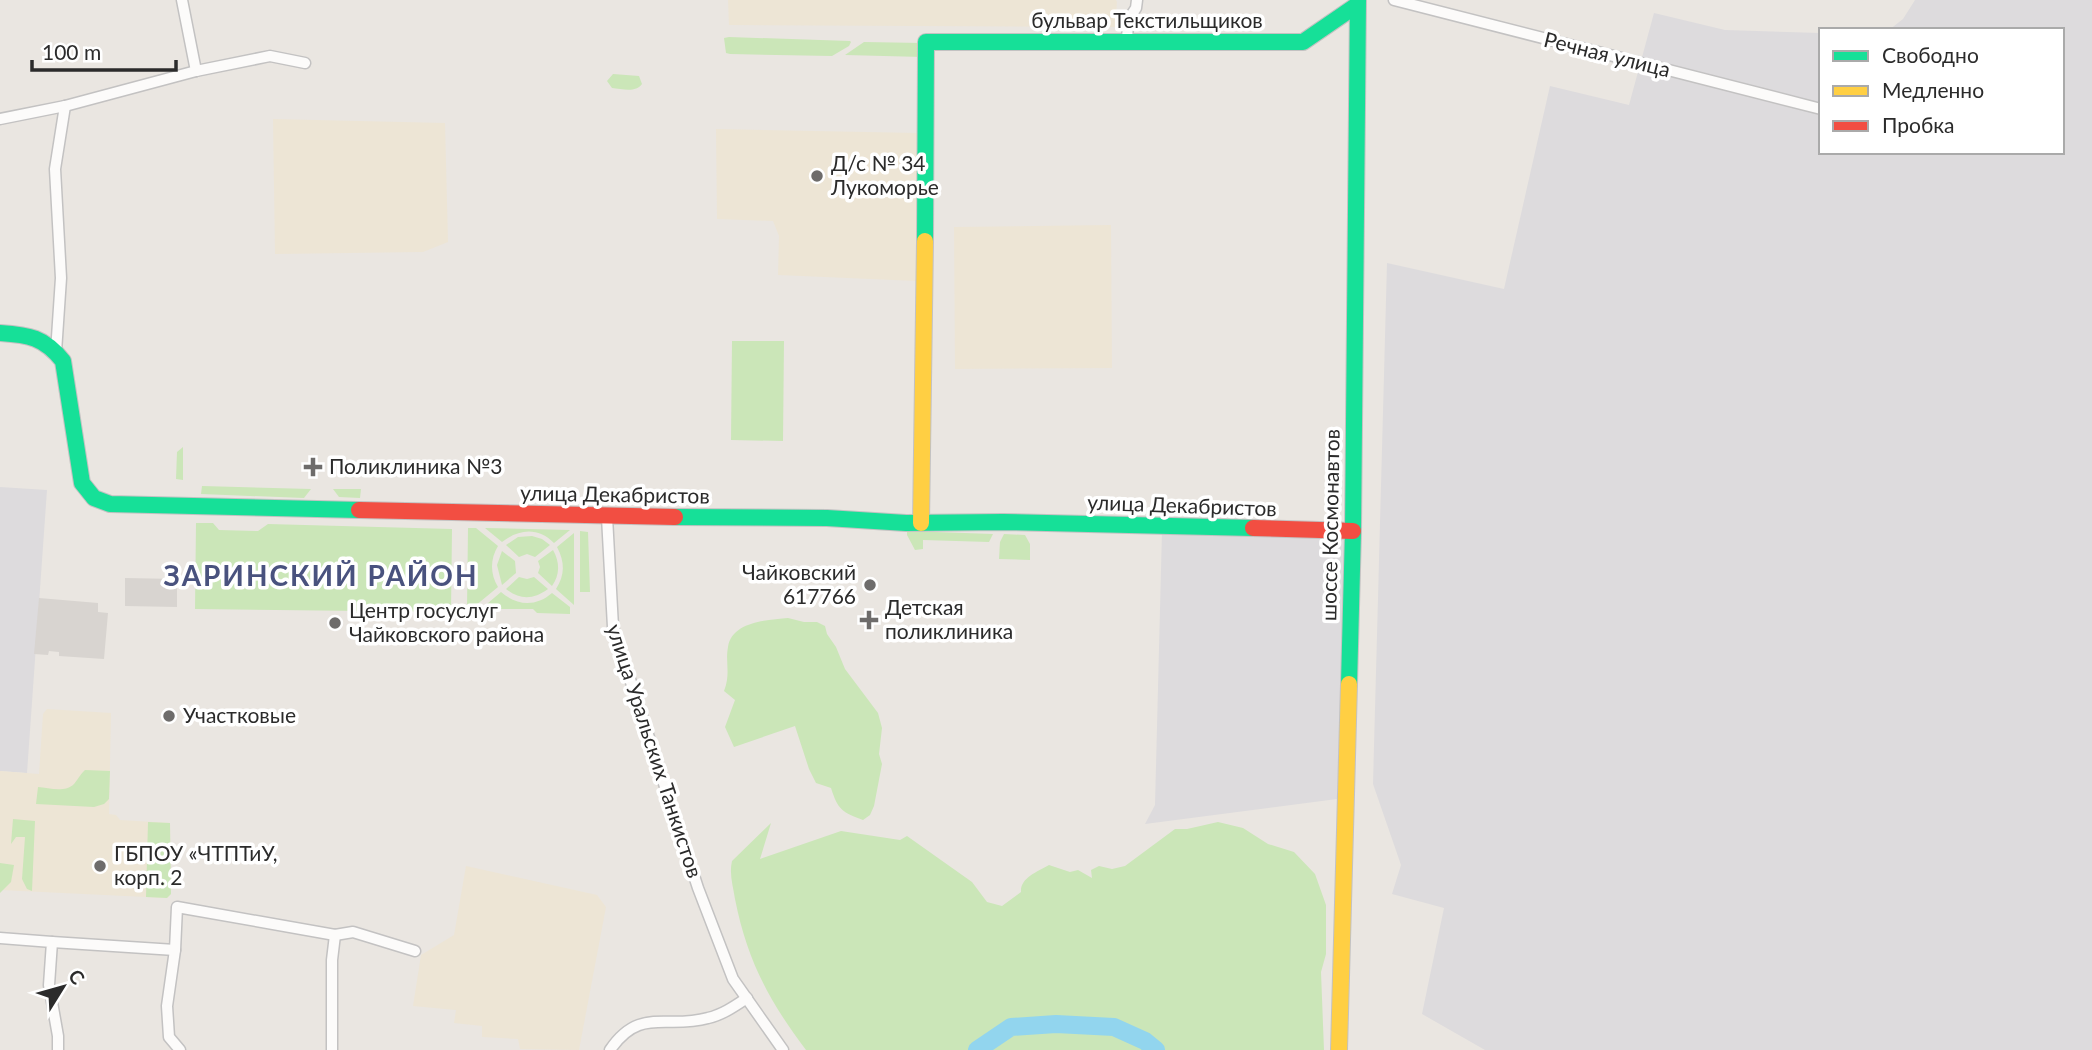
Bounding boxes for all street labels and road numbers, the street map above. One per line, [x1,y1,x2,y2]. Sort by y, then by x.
street label: бульвар Текстильщиков [1031,7,1263,32]
street label: Речная улица [1542,26,1673,81]
street label: шоссе Космонавтов [1315,429,1344,621]
street label: улица Декабристов [520,479,710,508]
street label: улица Декабристов [1087,489,1277,520]
street label: улица Уральских Танкистов [603,620,708,881]

